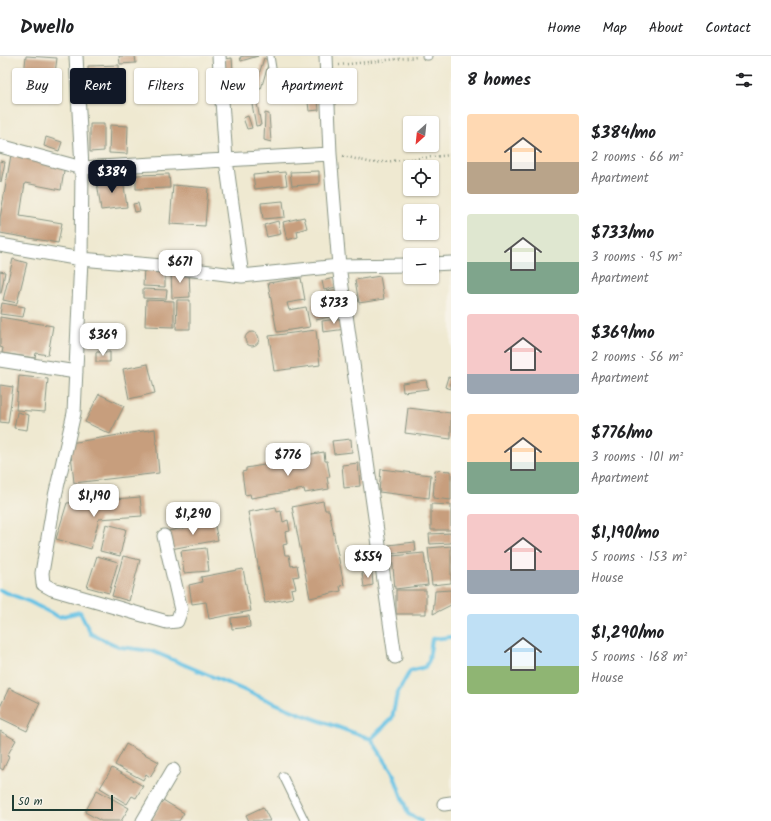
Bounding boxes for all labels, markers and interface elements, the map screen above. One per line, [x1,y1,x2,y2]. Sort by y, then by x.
text: Dwello [20,13,74,43]
text: Home [547,17,581,39]
text: Map [603,17,627,39]
text: About [649,17,683,39]
text: Contact [705,17,751,39]
text: 8 homes [467,67,531,94]
chip: Buy [12,68,62,104]
chip: Rent [70,68,126,104]
chip: Filters [134,68,198,104]
chip: New [206,68,259,104]
chip: Apartment [267,68,357,104]
icon: filters [733,69,755,91]
north arrow [403,116,439,152]
map controls [403,116,439,284]
text: $384/mo [591,120,656,147]
icon: home [499,130,547,178]
text: 2 rooms · 66 m² [591,147,683,168]
pin: $384 [88,160,136,194]
button: locate [403,160,439,196]
text: $384 [97,162,127,183]
text: Apartment [591,168,649,189]
button: + [403,204,439,240]
text: $733/mo [591,220,654,247]
icon: home [499,230,547,278]
text: 3 rooms · 95 m² [591,247,682,268]
button: − [403,248,439,284]
pin: $671 [156,250,204,284]
text: $671 [168,252,192,273]
text: Apartment [591,268,649,289]
pin: $733 [310,291,358,325]
text: $733 [320,293,348,314]
text: $369/mo [591,320,655,347]
pin: $369 [79,323,127,357]
text: $369 [89,325,117,346]
icon: home [499,330,547,378]
text: 2 rooms · 56 m² [591,347,683,368]
text: Apartment [591,368,649,389]
text: $776/mo [591,420,653,447]
icon: home [499,430,547,478]
pin: $776 [264,443,312,477]
text: $776 [274,445,302,466]
text: 3 rooms · 101 m² [591,447,683,468]
text: Apartment [591,468,649,489]
pin: $1,190 [61,484,127,518]
text: $1,190 [78,486,110,507]
pin: $1,290 [160,502,226,536]
text: $1,290 [175,504,211,525]
text: $1,190/mo [591,520,660,547]
icon: home [499,530,547,578]
pin: $554 [344,545,392,579]
text: $554 [354,547,382,568]
text: 5 rooms · 153 m² [591,547,687,568]
text: House [591,568,623,589]
text: $1,290/mo [591,620,664,647]
icon: home [499,630,547,678]
text: 5 rooms · 168 m² [591,647,687,668]
text: House [591,668,623,689]
scale bar [12,793,113,812]
text: 50 m [18,793,43,811]

